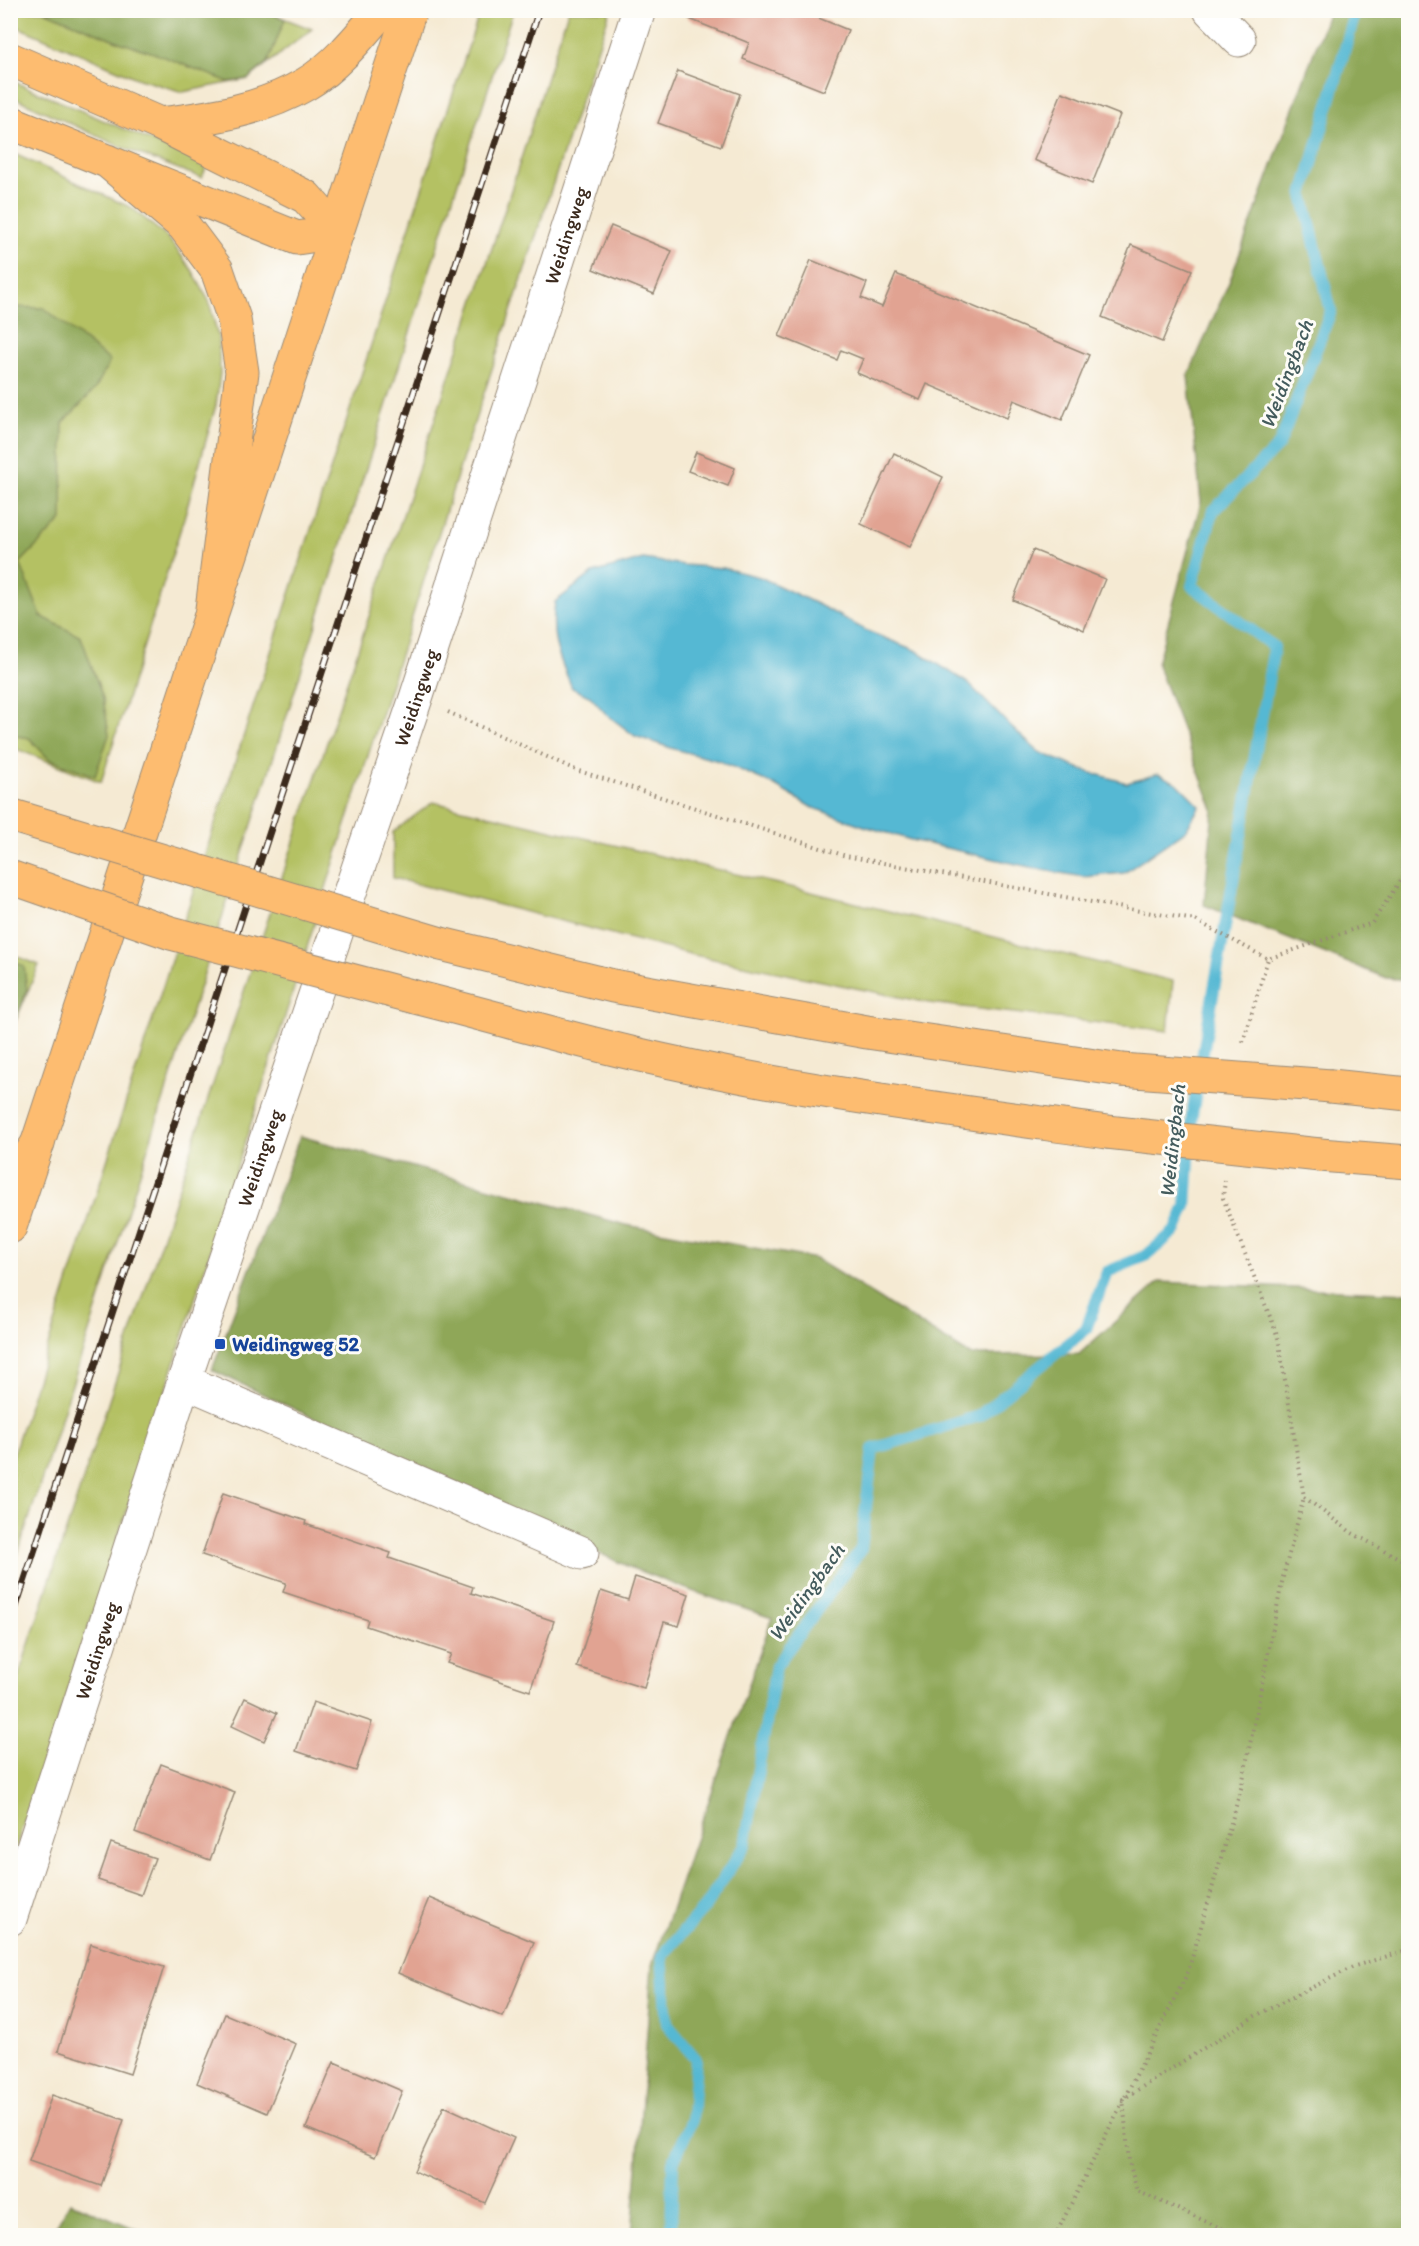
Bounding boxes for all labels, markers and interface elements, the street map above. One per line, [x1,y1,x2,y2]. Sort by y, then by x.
street label: Weidingweg [539,183,593,287]
water label: Weidingbach [1254,315,1318,432]
street label: Weidingweg [388,645,443,750]
water label: Weidingbach [1154,1082,1190,1199]
street label: Weidingweg [232,1105,288,1210]
place label: Weidingweg 52 [232,1332,359,1357]
marker: Weidingweg 52 [213,1337,227,1351]
water label: Weidingbach [762,1538,850,1646]
street label: Weidingweg [70,1598,124,1703]

